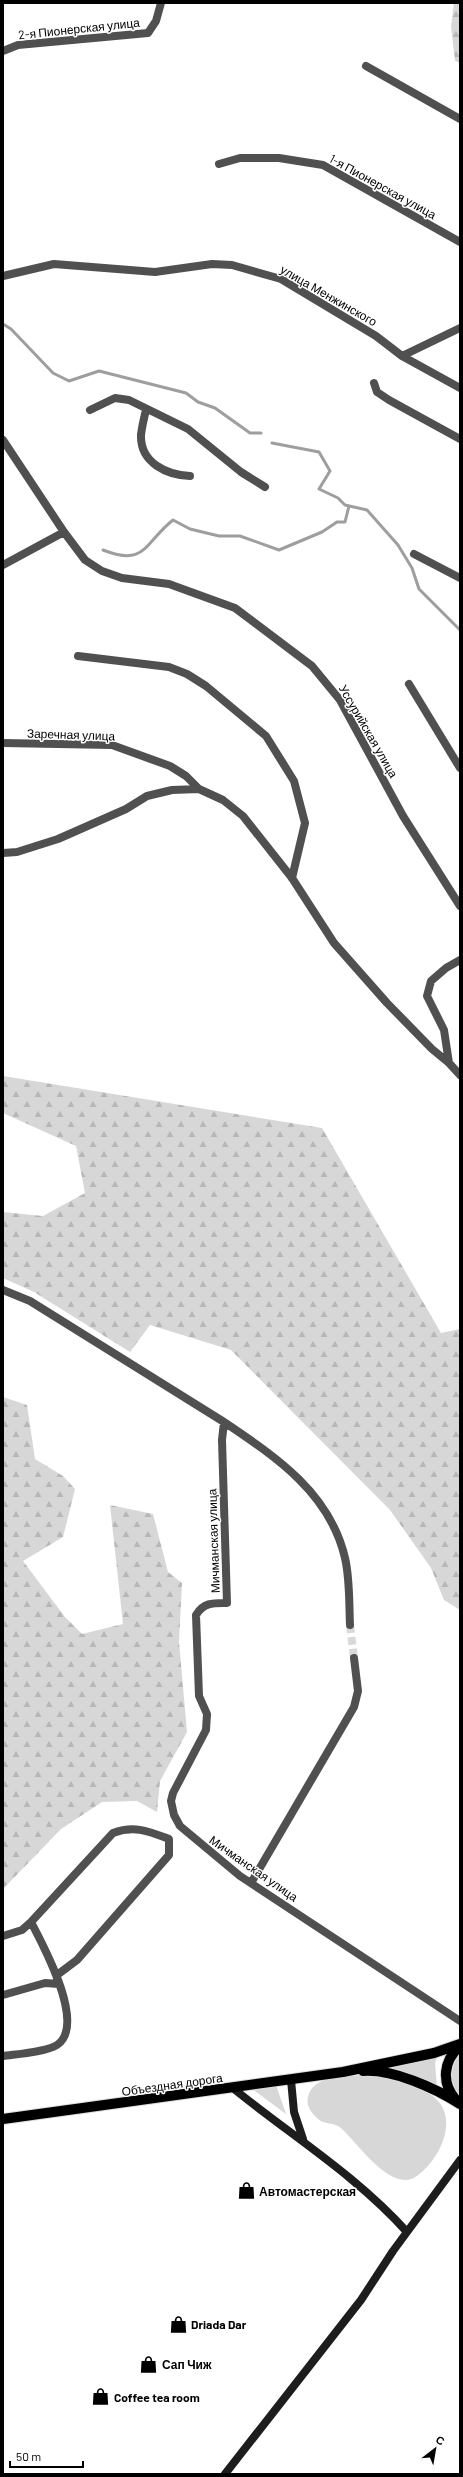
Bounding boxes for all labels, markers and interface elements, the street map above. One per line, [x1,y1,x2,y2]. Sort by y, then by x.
street label: 2-я Пионерская улица [18,15,141,42]
street label: 1-я Пионерская улица [327,151,439,222]
street label: улица Менжинского [278,262,380,329]
street label: Уссурийская улица [336,682,401,781]
street label: Заречная улица [27,725,116,744]
street label: Мичманская улица [204,1488,223,1594]
street label: Мичманская улица [207,1832,301,1905]
street label: Объездная дорога [121,2070,224,2099]
shop icon: Автомастерская [236,2181,256,2201]
place label: Автомастерская [259,2184,356,2199]
shop icon: Driada Dar [168,2314,188,2334]
place label: Driada Dar [191,2317,247,2331]
shop icon: Сап Чиж [139,2354,159,2374]
place label: Сап Чиж [162,2357,212,2371]
shop icon: Coffee tea room [91,2387,111,2407]
place label: Coffee tea room [114,2390,200,2404]
north arrow [415,2429,455,2469]
text: С [434,2432,447,2448]
scale bar [10,2443,83,2469]
text: 50 m [16,2449,41,2463]

